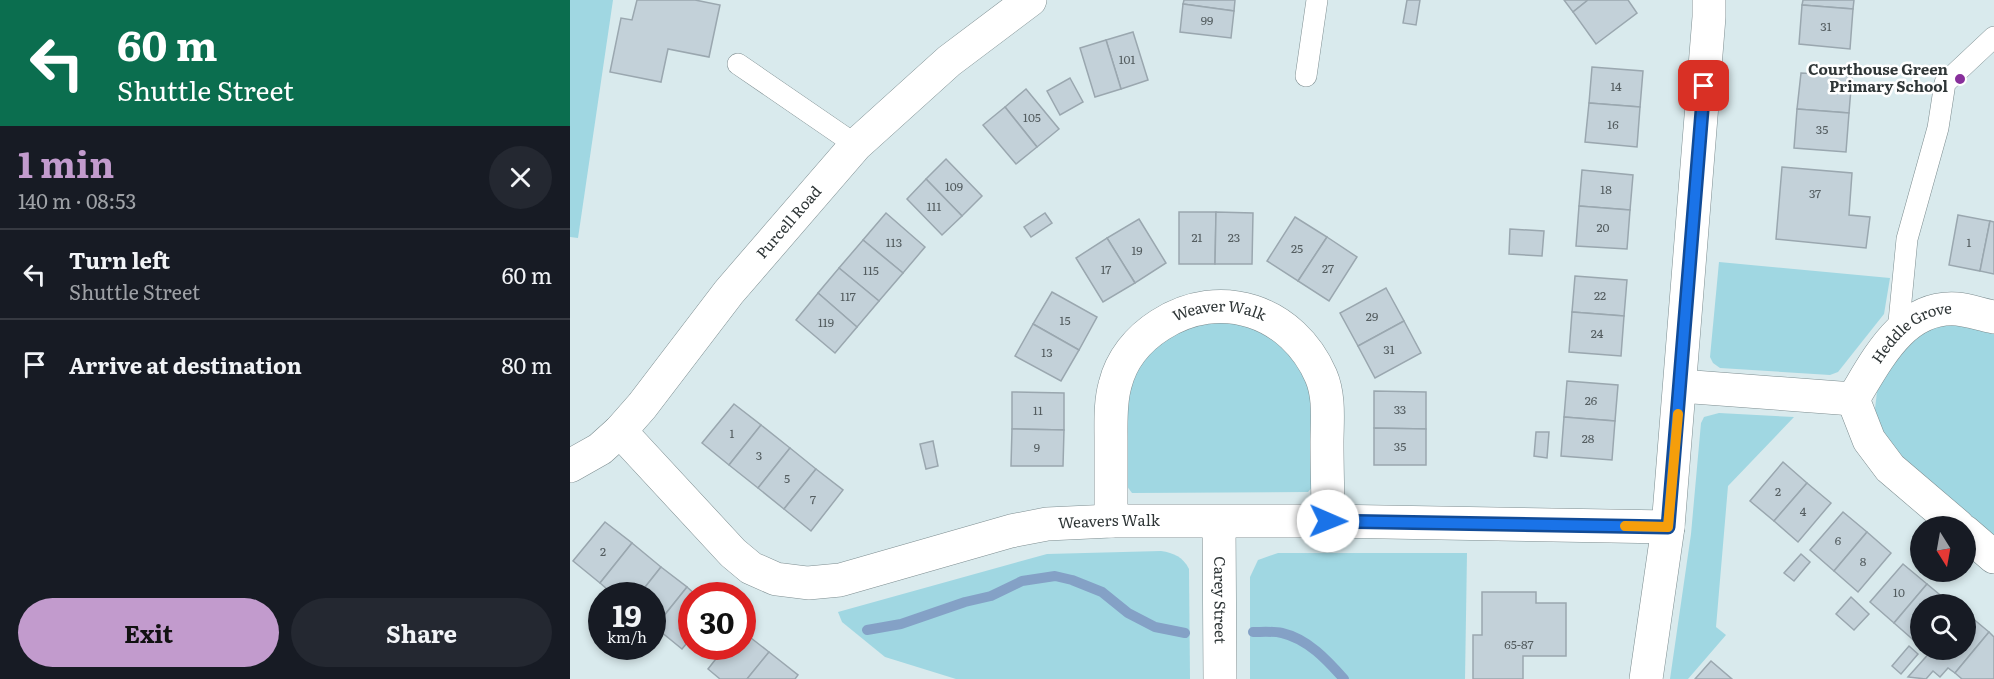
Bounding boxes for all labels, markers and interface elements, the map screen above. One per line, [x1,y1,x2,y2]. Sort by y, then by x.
house number: 99 [1201,11,1213,29]
text: 60 m [117,12,218,74]
house number: 31 [1820,17,1832,35]
icon: left [18,24,96,102]
house number: 101 [1119,50,1135,68]
place label: Courthouse Green Primary School [1808,57,1949,97]
pin [1678,60,1729,111]
text: Shuttle Street [117,69,294,109]
icon: arrive [1687,69,1720,102]
marker: Courthouse Green Primary School [1953,72,1967,86]
house number: 14 [1610,77,1622,95]
house number: 105 [1023,108,1041,126]
house number: 16 [1607,115,1619,133]
house number: 35 [1816,120,1828,138]
text: 1 min [18,136,114,189]
button: close [489,146,552,209]
house number: 109 [945,177,963,195]
street label: Purcell Road [750,180,826,263]
house number: 18 [1600,180,1612,198]
house number: 37 [1809,184,1821,202]
text: 140 m · 08:53 [18,185,136,215]
house number: 111 [927,197,941,215]
house number: 20 [1596,218,1610,236]
house number: 21 [1192,228,1203,246]
house number: 23 [1228,228,1240,246]
house number: 113 [886,233,902,251]
house number: 1 [1967,233,1972,251]
house number: 25 [1291,239,1303,257]
house number: 19 [1131,241,1143,259]
text: Turn left [69,243,170,276]
icon: left [18,258,51,291]
text: 60 m [502,258,552,291]
house number: 27 [1322,259,1334,277]
house number: 17 [1101,260,1111,278]
house number: 115 [863,261,879,279]
text: Shuttle Street [69,276,200,306]
house number: 22 [1594,286,1606,304]
house number: 117 [840,287,856,305]
street label: Weaver Walk [1168,293,1271,326]
street label: Heddle Grove [1865,296,1953,368]
house number: 29 [1366,307,1378,325]
house number: 15 [1060,311,1070,329]
house number: 119 [818,313,834,331]
house number: 24 [1591,324,1604,342]
house number: 31 [1383,340,1395,358]
house number: 13 [1041,343,1053,361]
icon: arrive [18,348,51,381]
text: Arrive at destination [69,348,302,381]
text: 80 m [501,348,552,381]
house number: 26 [1585,391,1598,409]
house number: 33 [1394,400,1406,418]
house number: 11 [1033,401,1043,419]
house number: 1 [730,424,735,442]
house number: 28 [1582,429,1595,447]
house number: 35 [1394,437,1406,455]
house number: 9 [1034,438,1040,456]
house number: 3 [756,446,762,464]
house number: 5 [784,469,790,487]
house number: 2 [1775,482,1781,500]
position arrow [1296,489,1360,553]
house number: 7 [810,490,816,508]
house number: 4 [1800,502,1807,520]
street label: Weavers Walk [1057,508,1161,533]
north arrow [1910,516,1976,582]
map controls [1910,516,1976,660]
house number: 6 [1835,531,1842,549]
house number: 2 [600,542,606,560]
house number: 8 [1860,552,1867,570]
street label: Carey Street [1209,556,1233,644]
speed limit sign: 30 [678,582,756,660]
house number: 10 [1893,583,1905,601]
text: 19 [612,592,642,636]
button: search [1910,594,1976,660]
button: Exit [18,598,279,667]
button: Share [291,598,552,667]
text: km/h [607,625,647,648]
house number: 65-87 [1504,635,1534,653]

